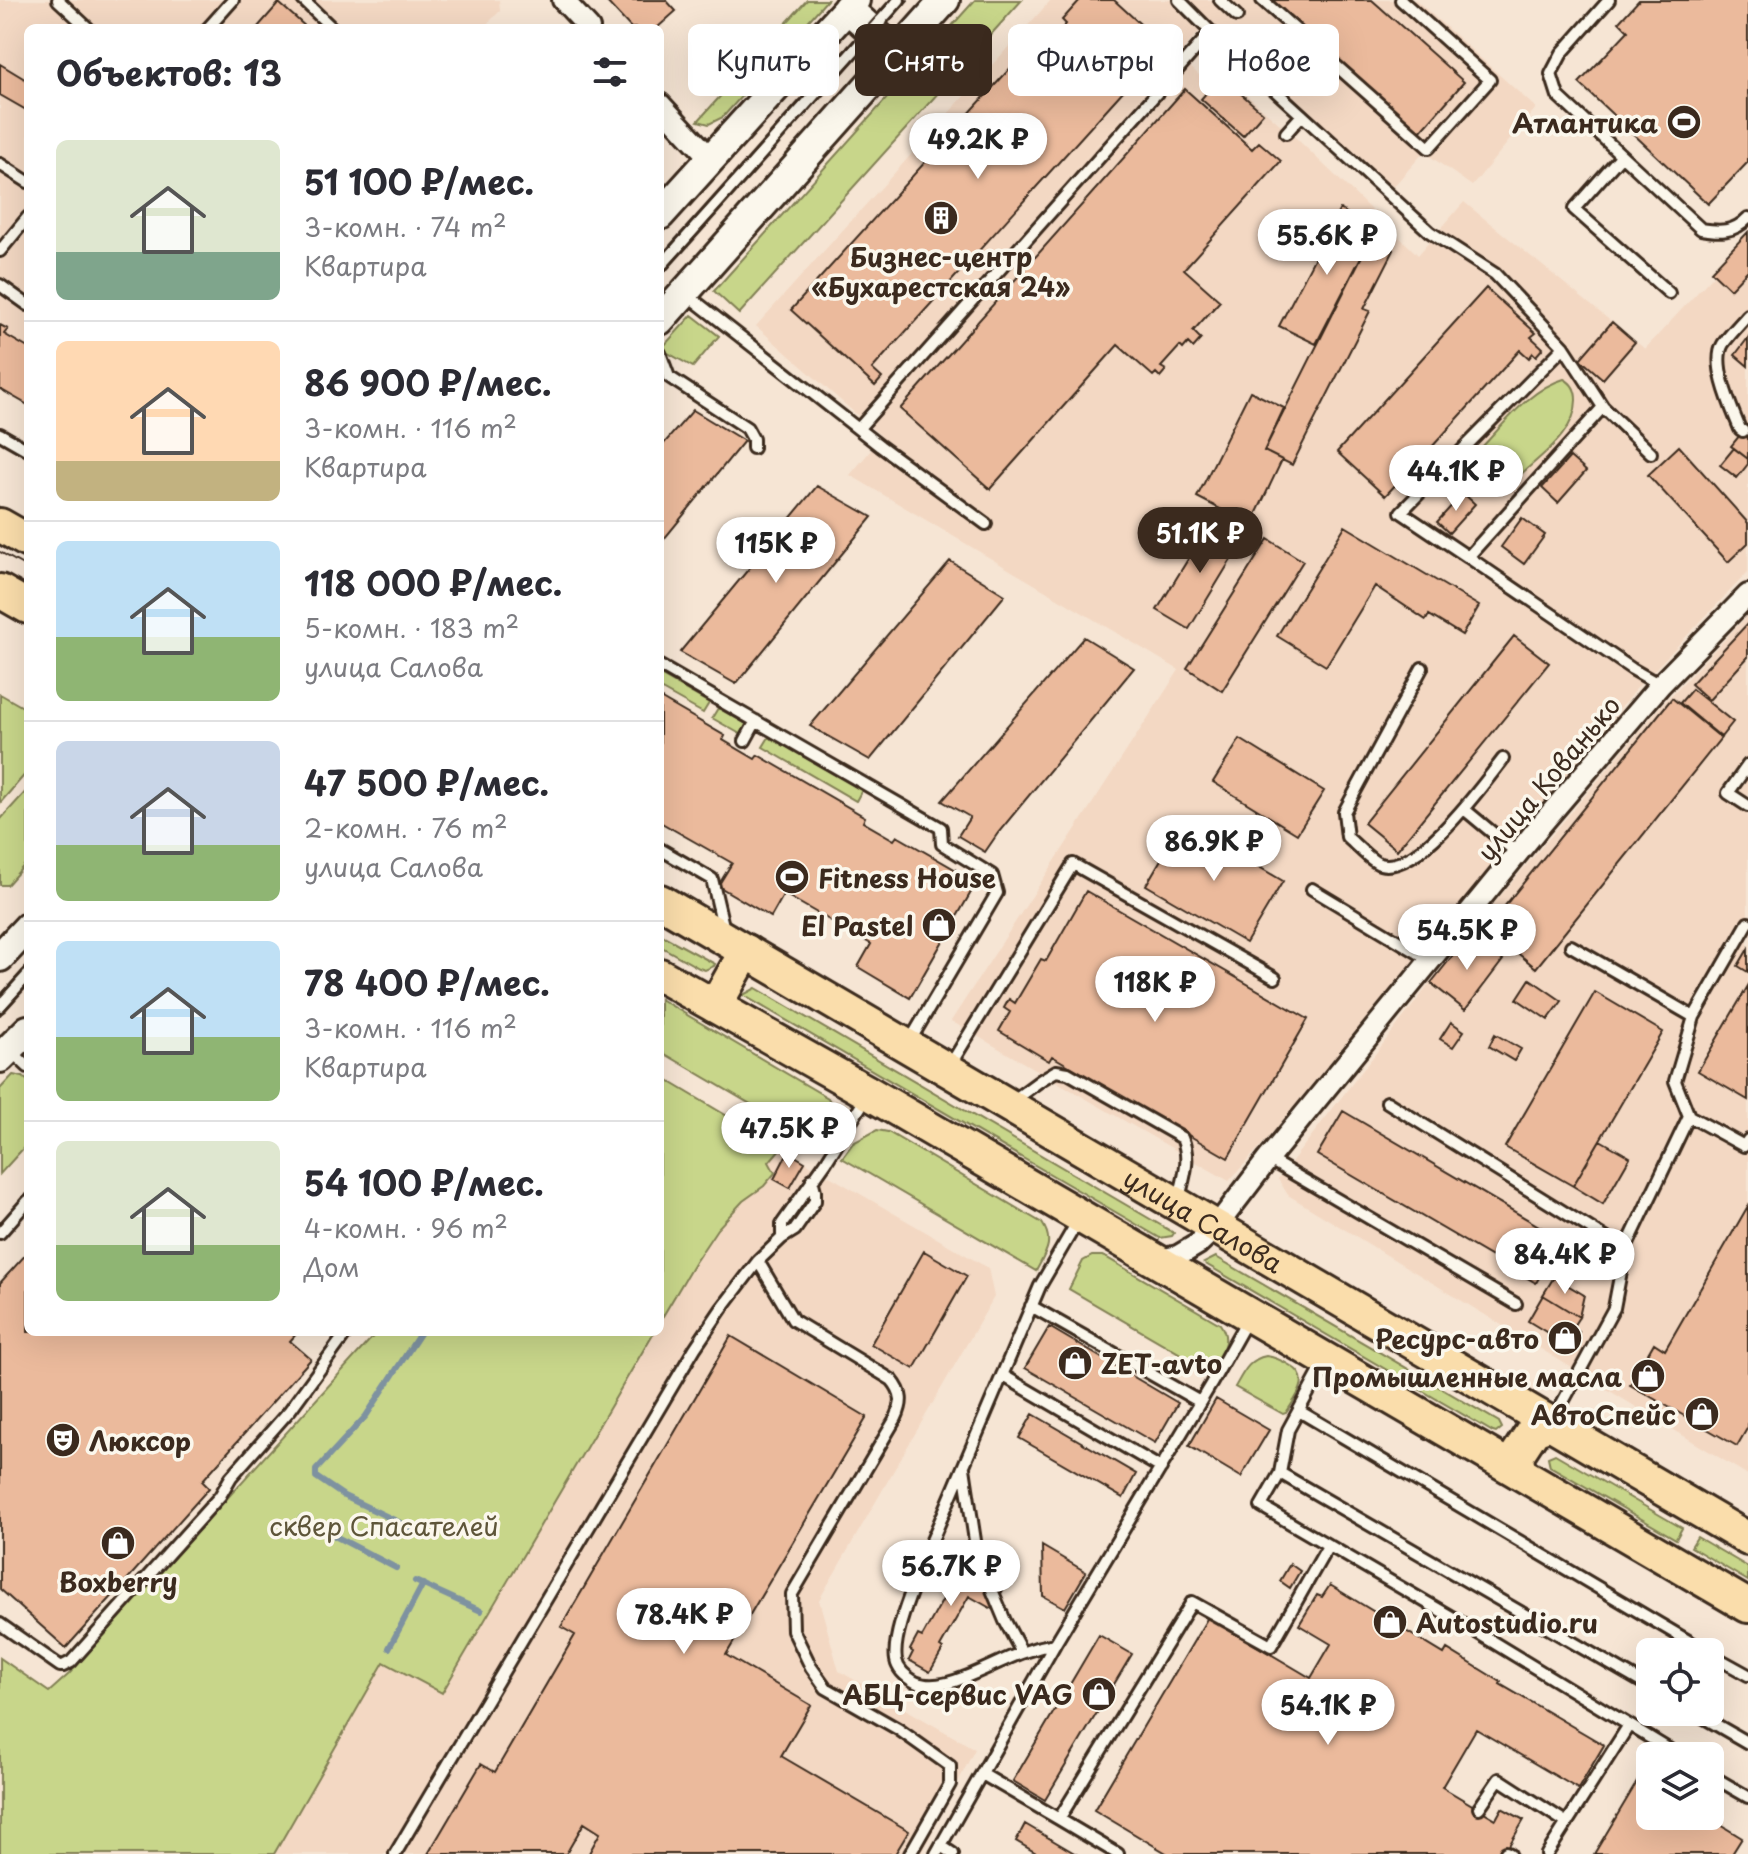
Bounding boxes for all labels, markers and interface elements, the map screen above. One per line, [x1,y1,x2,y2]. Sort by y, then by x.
chip: Купить [688,24,839,96]
chip: Снять [855,24,992,96]
chip: Фильтры [1008,24,1183,96]
chip: Новое [1199,24,1339,96]
text: Объектов: 13 [56,46,282,98]
icon: filters [588,50,632,94]
place label: Атлантика [1512,103,1658,142]
sports icon: Атлантика [1665,103,1703,141]
pin: 49.2K ₽ [904,113,1052,181]
text: 49.2K ₽ [927,119,1029,158]
text: 51 100 ₽/мес. [304,155,534,207]
icon: home [120,172,216,268]
building icon: Бизнес-центр «Бухарестская 24» [922,199,960,237]
text: 3-комн. · 74 m² [304,207,507,246]
pin: 55.6K ₽ [1253,209,1401,277]
text: 55.6K ₽ [1276,215,1378,254]
place label: Бизнес-центр «Бухарестская 24» [812,237,1070,306]
text: Квартира [304,246,427,285]
text: 86 900 ₽/мес. [304,356,552,408]
icon: home [120,373,216,469]
text: 3-комн. · 116 m² [304,408,517,447]
pin: 44.1K ₽ [1382,445,1530,513]
text: Квартира [304,447,427,486]
text: 44.1K ₽ [1407,451,1505,490]
pin: 51.1K ₽ [1126,507,1274,575]
text: 51.1K ₽ [1156,513,1244,552]
pin: 115K ₽ [711,517,841,585]
text: 115K ₽ [734,523,818,562]
text: 118 000 ₽/мес. [304,556,562,608]
icon: home [120,573,216,669]
text: 5-комн. · 183 m² [304,608,519,647]
text: улица Салова [304,647,483,686]
street label: улица Кованько [1467,687,1629,869]
text: 47 500 ₽/мес. [304,756,549,808]
icon: home [120,773,216,869]
text: 2-комн. · 76 m² [304,808,508,847]
pin: 86.9K ₽ [1140,815,1288,883]
text: 86.9K ₽ [1164,821,1264,860]
text: улица Салова [304,847,483,886]
sports icon: Fitness House [773,858,811,896]
place label: Fitness House [818,858,996,897]
pin: 54.5K ₽ [1393,904,1541,972]
place label: El Pastel [801,906,913,945]
shop icon: El Pastel [920,906,958,944]
text: 54.5K ₽ [1416,910,1518,949]
text: 78 400 ₽/мес. [304,956,550,1008]
pin: 118K ₽ [1090,956,1220,1024]
text: 118K ₽ [1113,962,1197,1001]
icon: home [120,973,216,1069]
text: 3-комн. · 116 m² [304,1008,517,1047]
text: Квартира [304,1047,427,1086]
pin: 47.5K ₽ [715,1102,863,1170]
text: 47.5K ₽ [739,1108,839,1147]
text: 54 100 ₽/мес. [304,1156,544,1208]
street label: улица Салова [1116,1158,1291,1282]
icon: home [120,1173,216,1269]
text: 4-комн. · 96 m² [304,1208,508,1247]
pin: 84.4K ₽ [1491,1228,1639,1296]
text: 84.4K ₽ [1514,1234,1616,1273]
text: Дом [304,1247,360,1286]
place label: Ресурс-авто [1375,1319,1539,1358]
shop icon: Ресурс-авто [1546,1319,1584,1357]
shop icon: ZET-avto [1056,1344,1094,1382]
place label: ZET-avto [1101,1344,1222,1383]
place label: Промышленные масла [1312,1357,1622,1396]
shop icon: Промышленные масла [1629,1357,1667,1395]
place label: АвтоСпейс [1531,1395,1676,1434]
shop icon: АвтоСпейс [1683,1395,1721,1433]
theatre icon: Люксор [44,1421,82,1459]
place label: Люксор [89,1421,191,1460]
park label: cквер Спасателей [269,1506,499,1545]
shop icon: Boxberry [99,1524,137,1562]
pin: 56.7K ₽ [877,1540,1025,1608]
text: 56.7K ₽ [900,1546,1002,1585]
place label: Boxberry [59,1562,177,1601]
pin: 78.4K ₽ [610,1588,758,1656]
text: 78.4K ₽ [635,1594,733,1633]
shop icon: Autostudio.ru [1371,1603,1409,1641]
place label: Autostudio.ru [1416,1603,1598,1642]
map controls [1636,1638,1724,1830]
button: locate [1636,1638,1724,1726]
place label: АБЦ-сервис VAG [843,1675,1073,1714]
shop icon: АБЦ-сервис VAG [1080,1675,1118,1713]
pin: 54.1K ₽ [1254,1679,1402,1747]
text: 54.1K ₽ [1280,1685,1376,1724]
button: layers [1636,1742,1724,1830]

